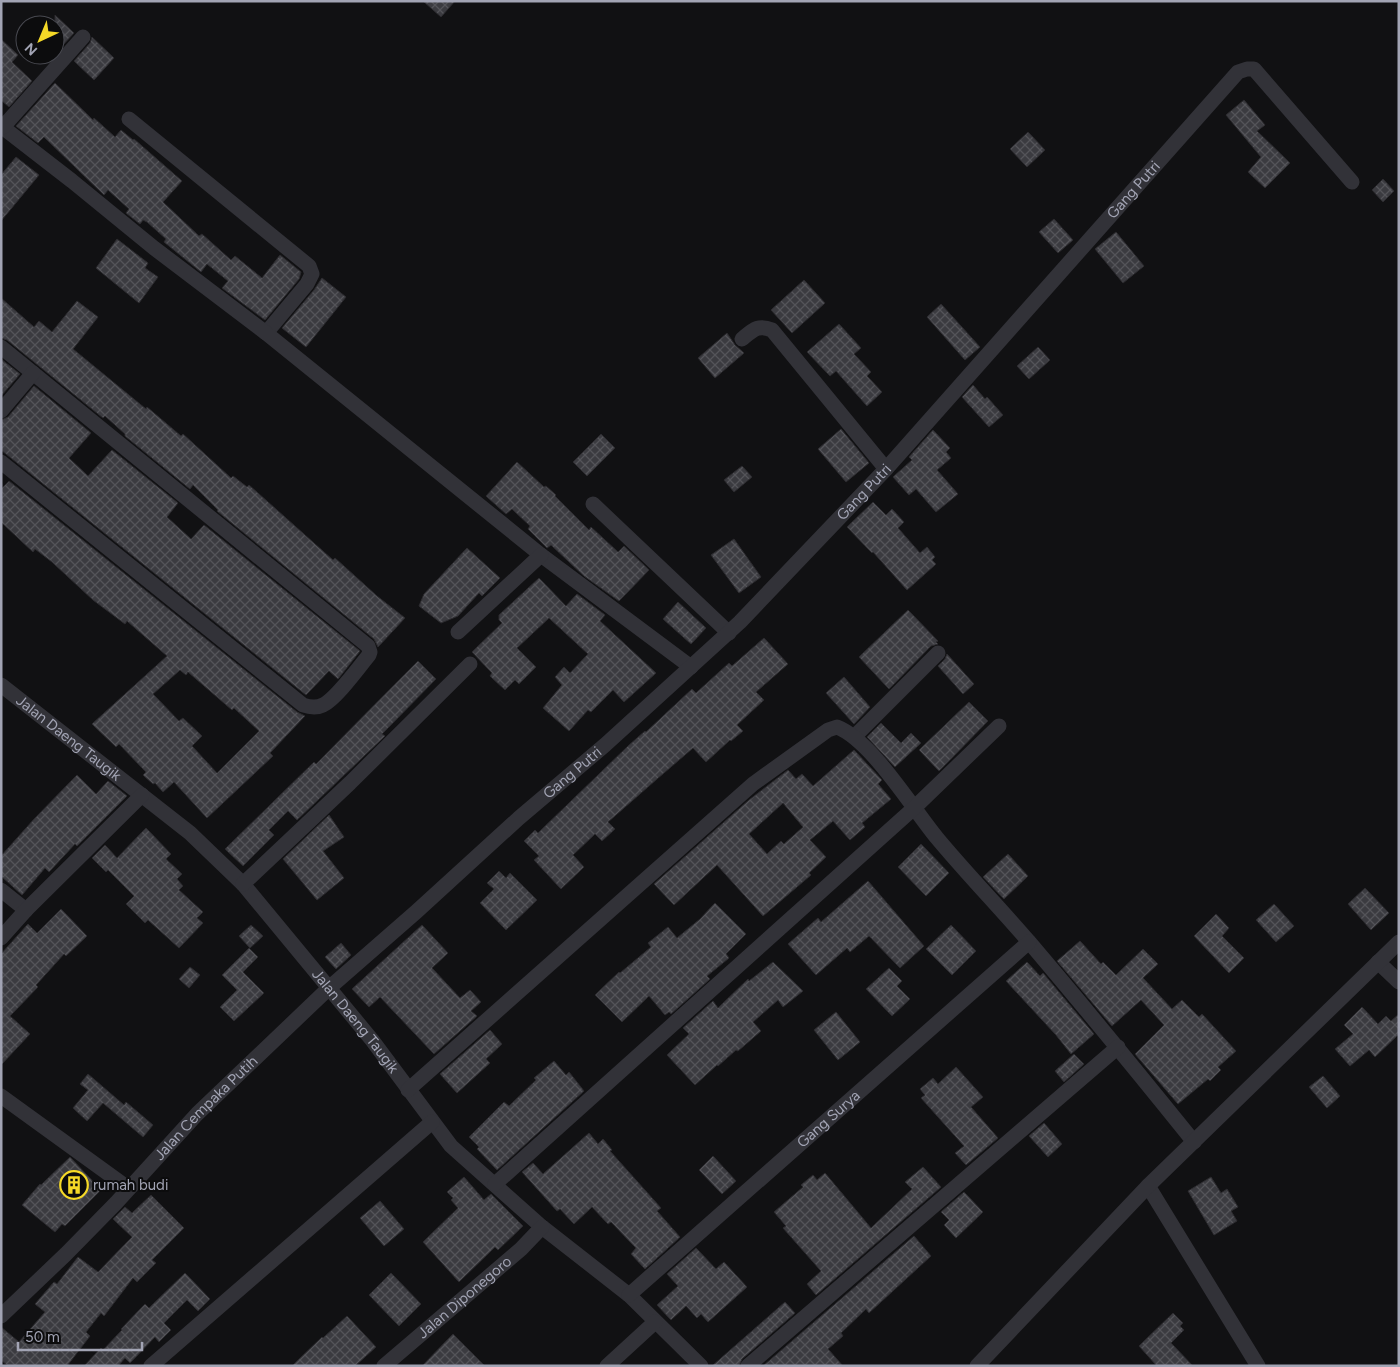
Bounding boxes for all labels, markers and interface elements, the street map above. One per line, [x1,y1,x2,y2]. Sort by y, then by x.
north arrow [15,15,65,65]
text: N [22,39,41,59]
street label: Gang Putri [1103,157,1164,222]
street label: Gang Putri [833,460,895,524]
street label: Jalan Daeng Taugik [13,691,125,785]
street label: Gang Putri [539,743,605,803]
street label: Jalan Daeng Taugik [308,965,403,1077]
street label: Jalan Cempaka Putih [150,1052,261,1164]
street label: Gang Surya [793,1086,864,1152]
building icon: rumah budi [59,1170,89,1200]
place label: rumah budi [93,1176,168,1194]
street label: Jalan Diponegoro [414,1252,515,1342]
scale bar [18,1320,141,1352]
text: 50 m [25,1328,60,1346]

